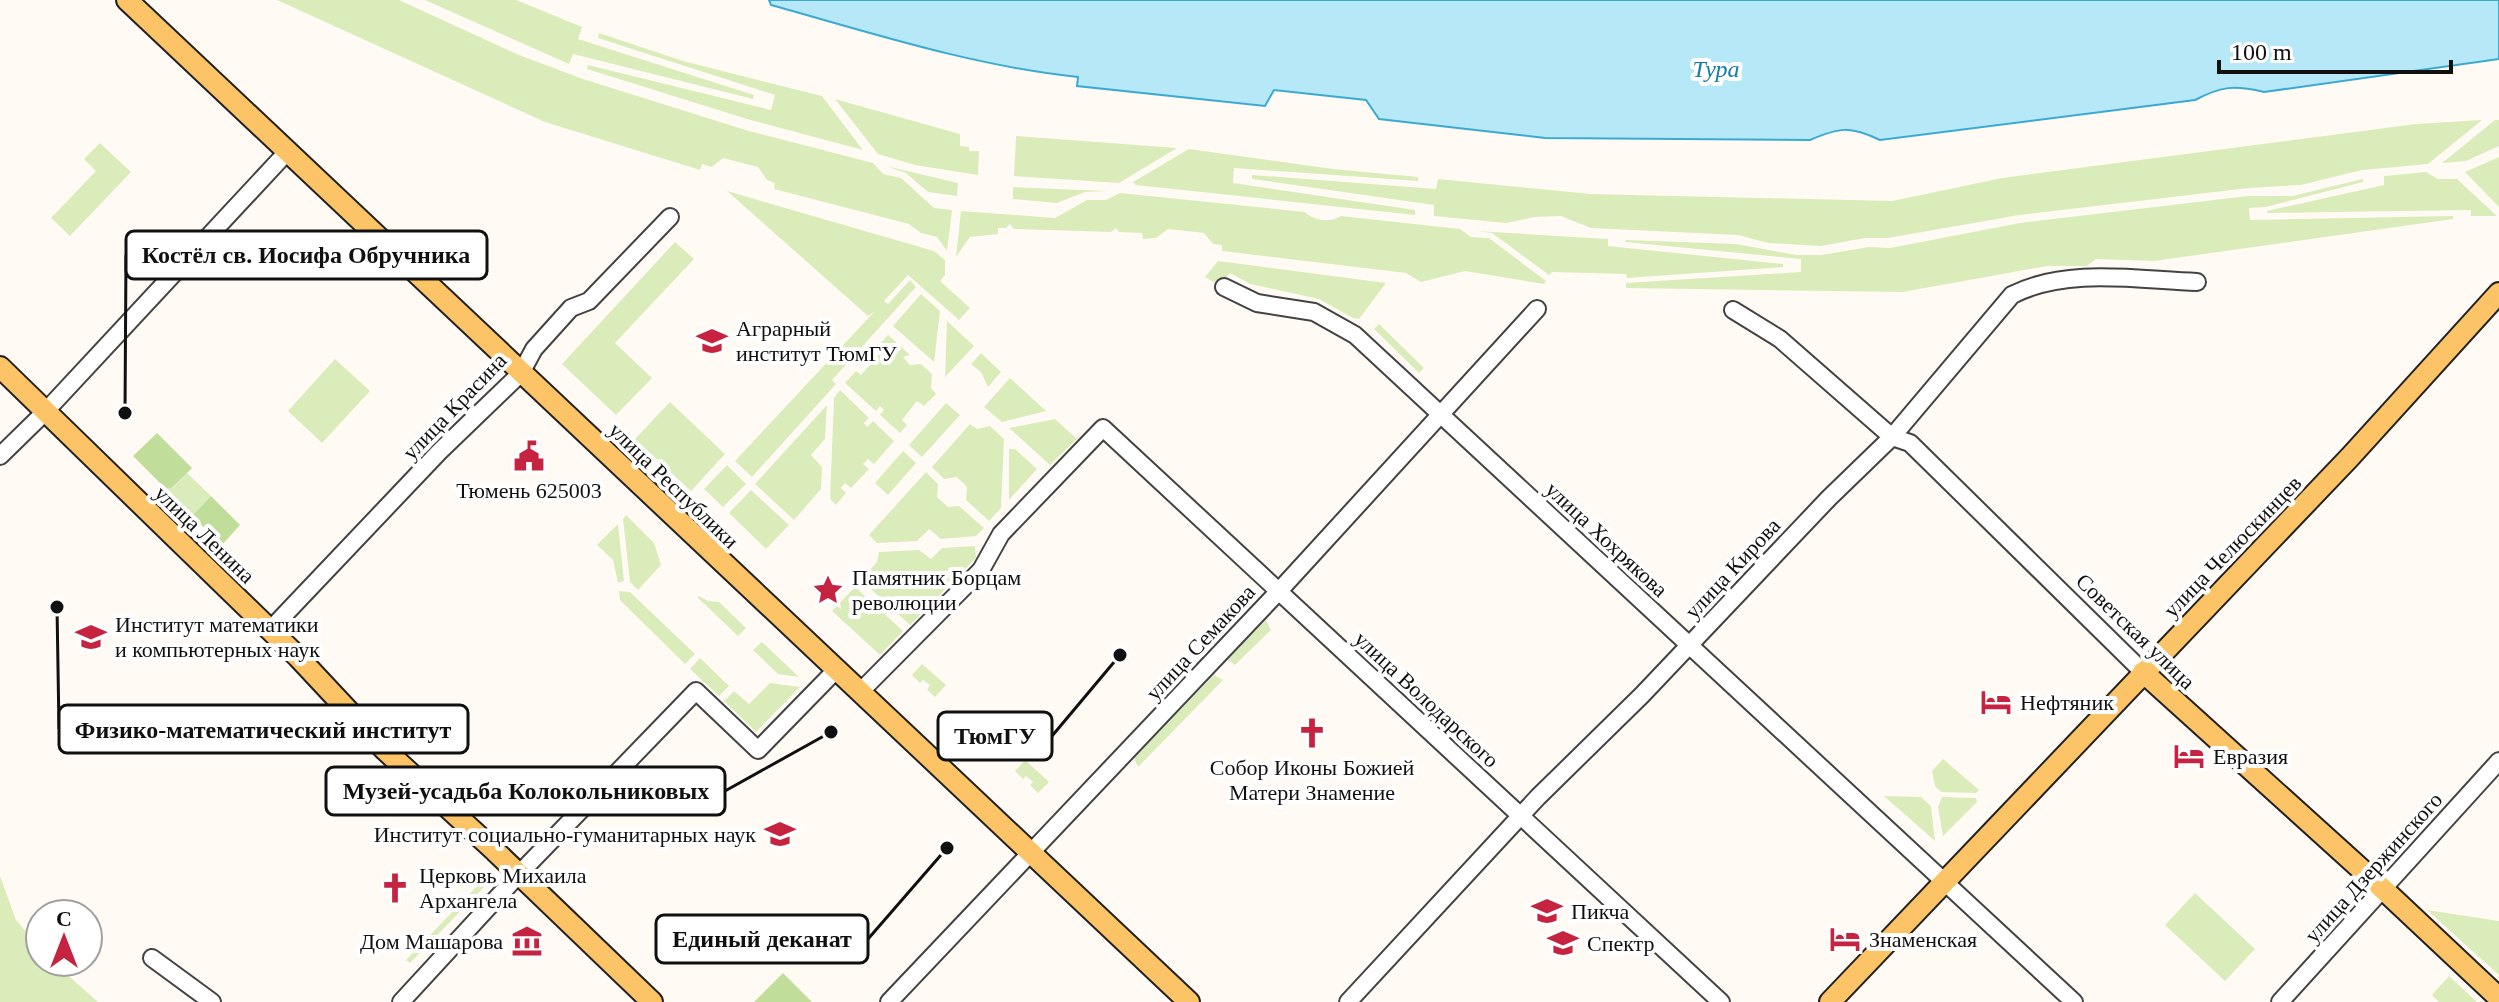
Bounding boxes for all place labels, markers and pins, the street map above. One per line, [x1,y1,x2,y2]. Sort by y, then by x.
callout: Костёл св. Иосифа Обручника [126,231,487,279]
place label: Аграрный институт ТюмГУ [736,316,897,366]
school or university icon: Аграрный институт ТюмГУ [695,324,729,358]
public building icon: Тюмень 625003 [512,439,546,473]
place label: Тюмень 625003 [456,478,602,503]
place label: Памятник Борцам революции [852,565,1021,615]
place icon: Памятник Борцам революции [811,573,845,607]
place label: Институт математики и компьютерных наук [115,612,320,662]
school or university icon: Институт математики и компьютерных наук [74,620,108,654]
hotel icon: Нефтяник [1979,685,2013,719]
place label: Нефтяник [2020,690,2114,715]
callout: Физико-математический институт [59,705,468,753]
callout: ТюмГУ [938,712,1052,760]
church icon: Собор Иконы Божией Матери Знамение [1295,716,1329,750]
hotel icon: Евразия [2172,739,2206,773]
place label: Евразия [2213,744,2288,769]
place label: Собор Иконы Божией Матери Знамение [1210,755,1414,805]
callout: Музей-усадьба Колокольниковых [326,767,725,815]
school or university icon: Институт социально-гуманитарных наук [763,817,797,851]
place label: Институт социально-гуманитарных наук [374,822,756,847]
place label: Церковь Михаила Архангела [419,863,587,913]
church icon: Церковь Михаила Архангела [378,871,412,905]
school or university icon: Пикча [1530,894,1564,928]
place label: Пикча [1571,899,1630,924]
callout: Единый деканат [656,915,868,963]
hotel icon: Знаменская [1828,922,1862,956]
museum icon: Дом Машарова [510,924,544,958]
school or university icon: Спектр [1546,926,1580,960]
place label: Знаменская [1869,927,1977,952]
place label: Дом Машарова [360,929,503,954]
place label: Спектр [1587,931,1655,956]

